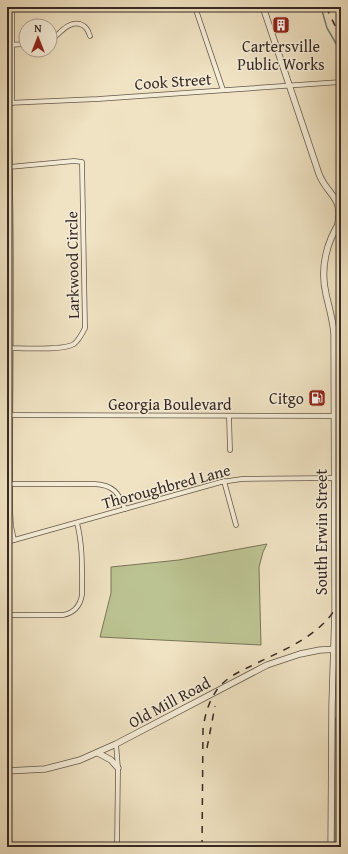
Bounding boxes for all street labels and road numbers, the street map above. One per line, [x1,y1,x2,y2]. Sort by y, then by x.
street label: Cook Street [134,66,213,96]
street label: Larkwood Circle [59,211,85,319]
street label: Georgia Boulevard [108,392,232,416]
street label: Thoroughbred Lane [99,457,233,515]
street label: South Erwin Street [309,468,333,595]
street label: Old Mill Road [124,670,215,734]

